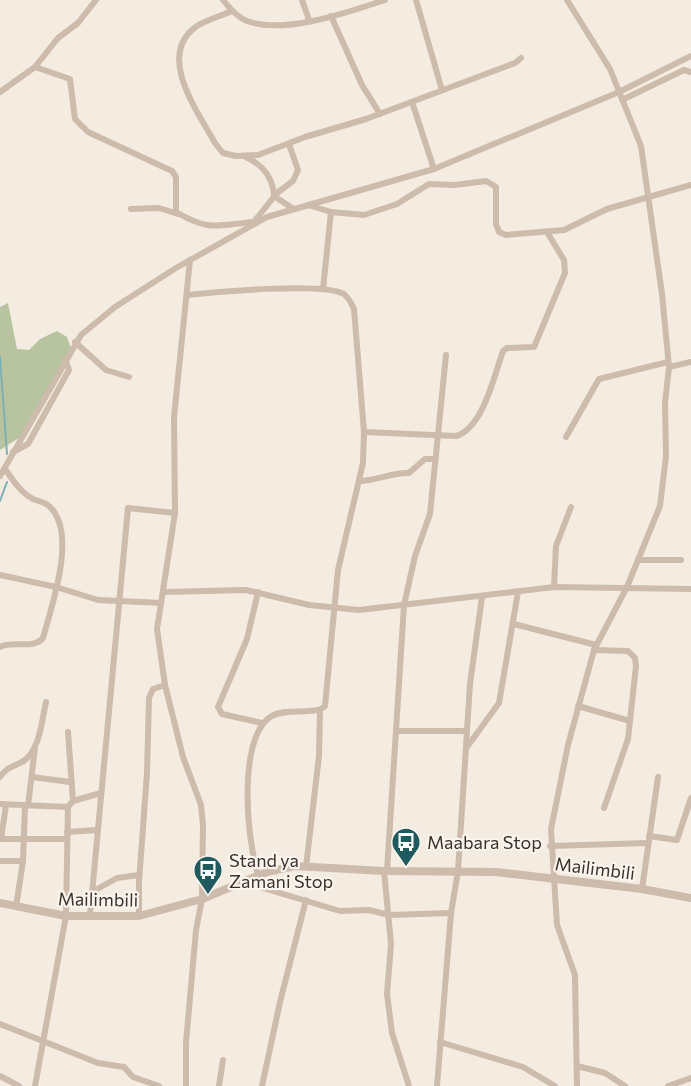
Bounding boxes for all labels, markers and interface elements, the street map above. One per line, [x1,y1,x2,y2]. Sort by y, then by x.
bus stop icon: Maabara Stop [390,826,422,868]
place label: Maabara Stop [427,831,542,853]
place label: Stand ya Zamani Stop [229,849,333,892]
street label: Mailimbili [554,852,636,884]
bus stop icon: Stand ya Zamani Stop [192,854,224,896]
street label: Mailimbili [58,887,138,911]

